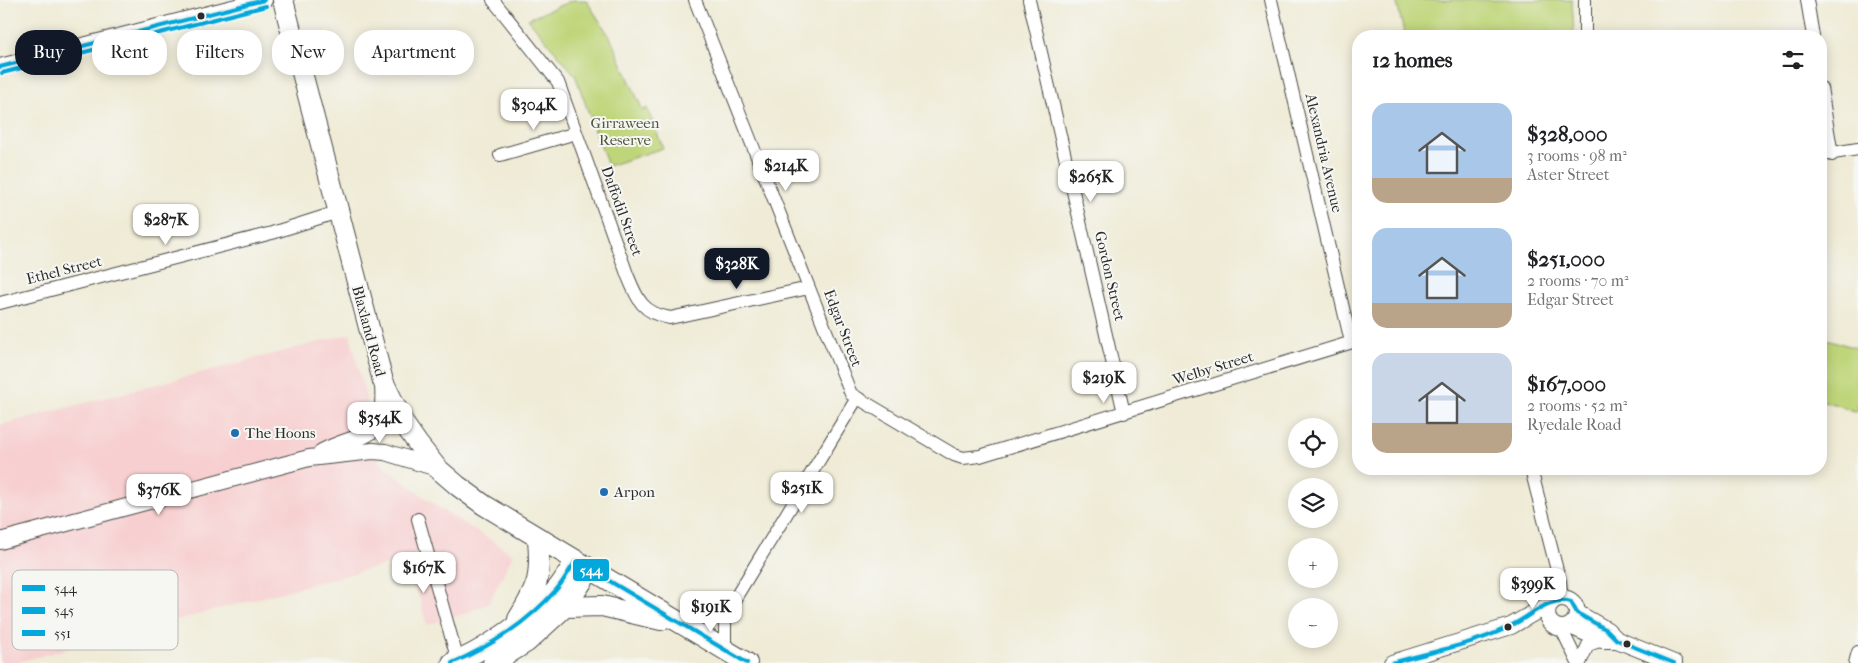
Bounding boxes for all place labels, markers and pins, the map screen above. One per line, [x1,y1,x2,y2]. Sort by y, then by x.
unlabelled marker [196,11,206,21]
pin: $304K [499,88,569,131]
pin: $214K [751,150,821,192]
pin: $265K [1056,160,1126,203]
pin: $287K [131,204,201,246]
pin: $328K [702,248,772,290]
pin: $219K [1069,362,1139,404]
pin: $354K [345,402,415,444]
place label: The Hoons [245,424,316,442]
marker: The Hoons [229,427,241,439]
pin: $251K [767,472,837,514]
pin: $376K [124,474,194,516]
place label: Arpon [613,483,655,501]
marker: Arpon [598,486,610,498]
pin: $167K [389,552,459,594]
pin: $399K [1498,568,1568,610]
pin: $191K [676,590,746,633]
unlabelled marker [1503,622,1513,632]
unlabelled marker [1622,639,1632,649]

